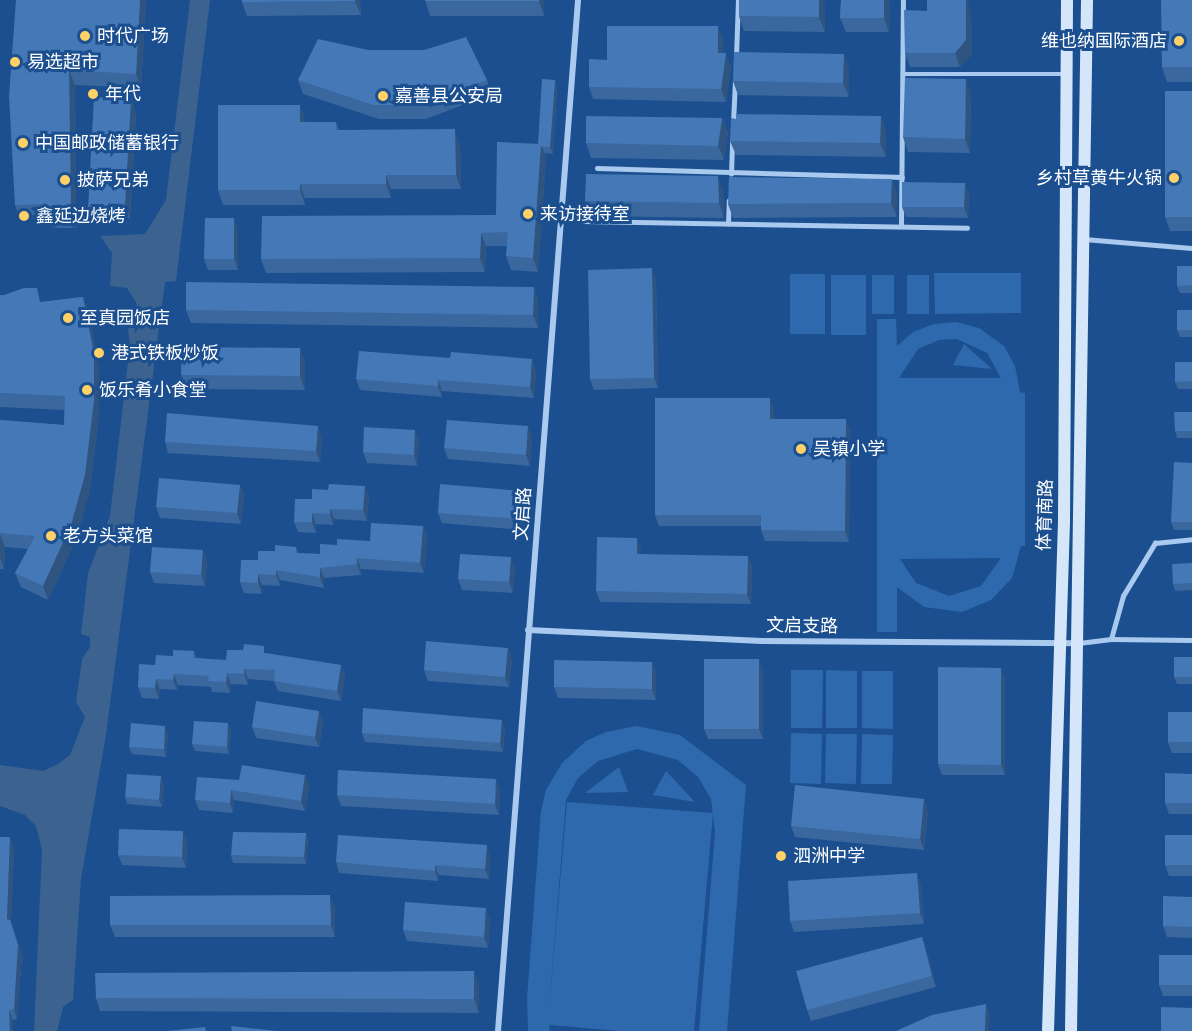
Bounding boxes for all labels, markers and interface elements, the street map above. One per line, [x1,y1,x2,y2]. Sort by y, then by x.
place label: 时代广场 [97,25,169,47]
marker: 时代广场 [78,29,92,43]
place label: 维也纳国际酒店 [1041,30,1167,52]
marker: 维也纳国际酒店 [1172,34,1186,48]
place label: 易选超市 [27,51,99,73]
marker: 易选超市 [8,55,22,69]
place label: 年代 [105,83,141,105]
place label: 嘉善县公安局 [395,85,503,107]
marker: 年代 [86,87,100,101]
marker: 嘉善县公安局 [376,89,390,103]
place label: 中国邮政储蓄银行 [35,132,179,154]
marker: 中国邮政储蓄银行 [16,136,30,150]
place label: 乡村草黄牛火锅 [1036,167,1162,189]
place label: 披萨兄弟 [77,169,149,191]
marker: 乡村草黄牛火锅 [1167,171,1181,185]
marker: 披萨兄弟 [58,173,72,187]
place label: 来访接待室 [540,203,630,225]
place label: 鑫延边烧烤 [36,205,126,227]
marker: 来访接待室 [521,207,535,221]
marker: 鑫延边烧烤 [17,209,31,223]
place label: 至真园饭店 [80,307,170,329]
marker: 至真园饭店 [61,311,75,325]
place label: 港式铁板炒饭 [111,342,219,364]
marker: 港式铁板炒饭 [92,346,106,360]
place label: 饭乐肴小食堂 [99,379,207,401]
marker: 饭乐肴小食堂 [80,383,94,397]
place label: 吴镇小学 [813,438,885,460]
marker: 吴镇小学 [794,442,808,456]
street label: 体育南路 [1033,479,1057,551]
street label: 文启路 [510,486,536,542]
place label: 老方头菜馆 [63,525,153,547]
marker: 老方头菜馆 [44,529,58,543]
street label: 文启支路 [766,615,838,637]
place label: 泗洲中学 [793,845,865,867]
marker: 泗洲中学 [774,849,788,863]

